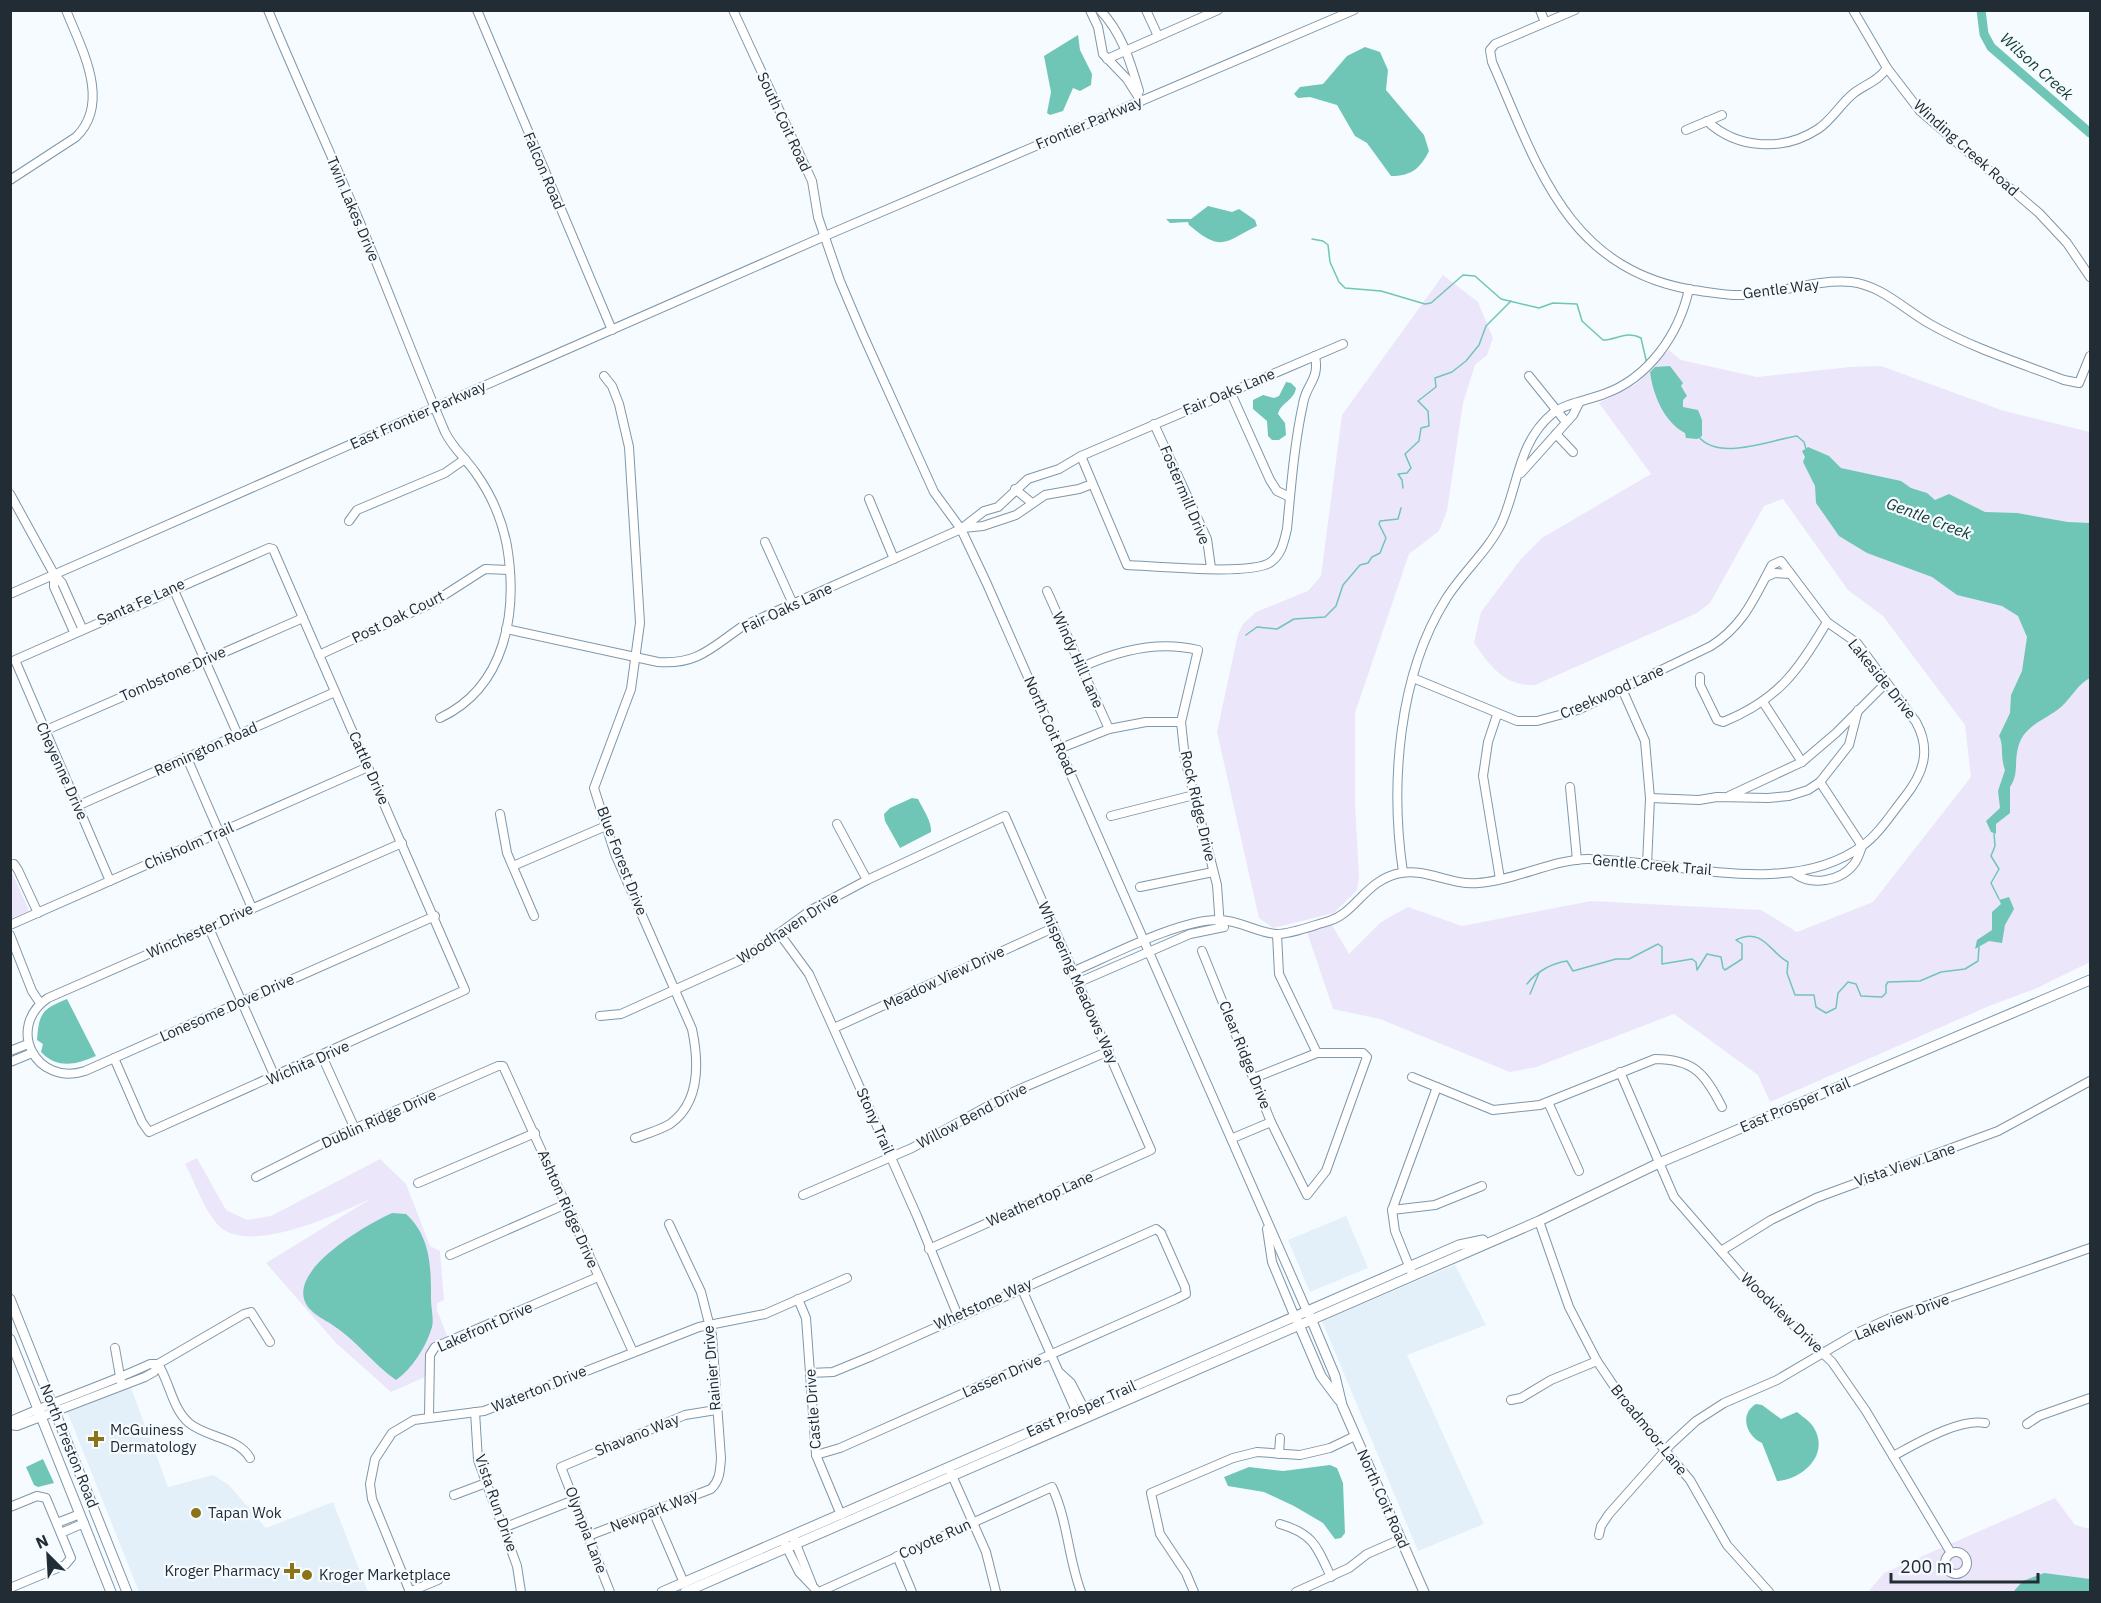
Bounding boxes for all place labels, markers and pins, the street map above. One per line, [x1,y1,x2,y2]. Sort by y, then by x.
place label: McGuiness Dermatology [110,1420,197,1456]
marker: McGuiness Dermatology [87,1430,105,1448]
place label: Tapan Wok [208,1503,282,1522]
marker: Tapan Wok [189,1506,203,1520]
place label: Kroger Pharmacy [164,1561,281,1580]
marker: Kroger Pharmacy [285,1564,299,1578]
place label: Kroger Marketplace [319,1565,451,1584]
marker: Kroger Marketplace [300,1568,314,1582]

